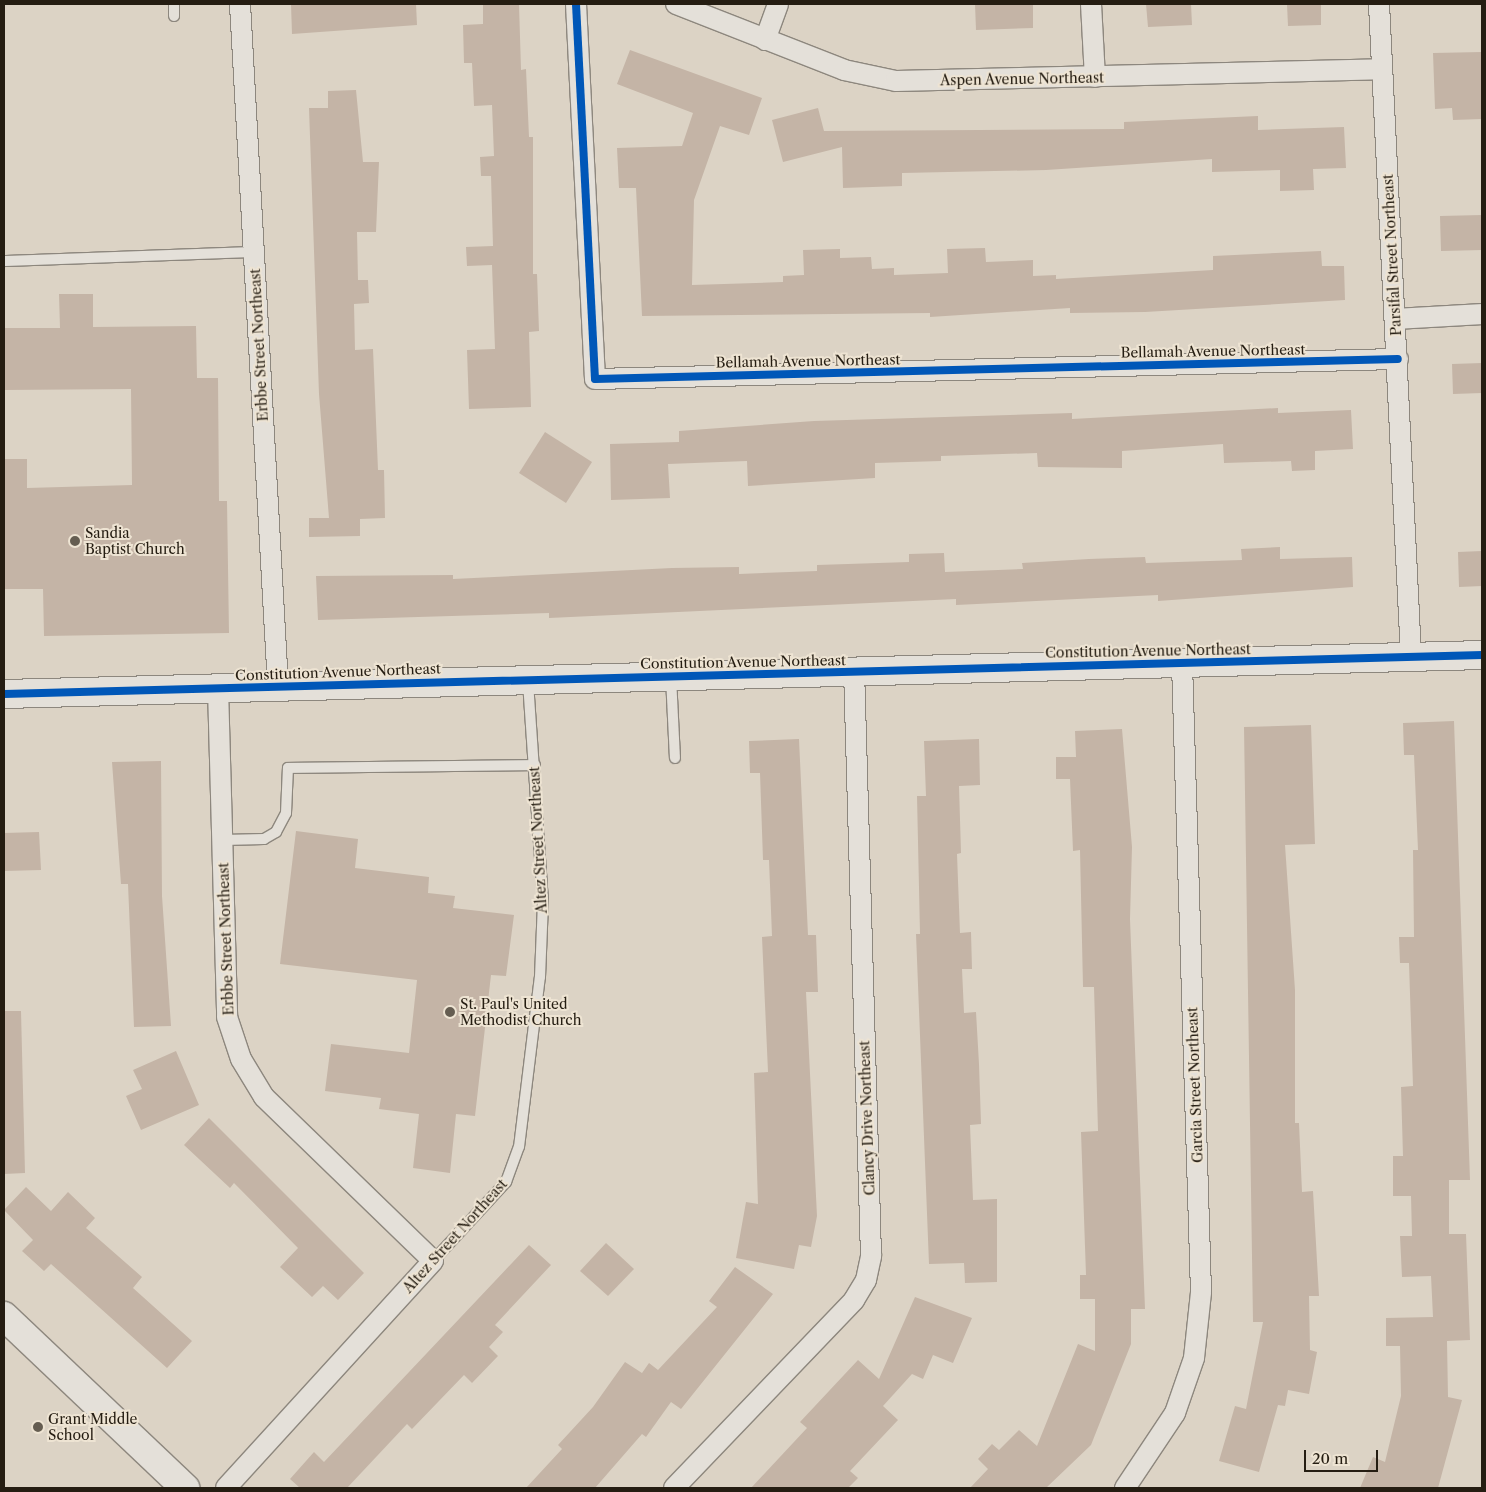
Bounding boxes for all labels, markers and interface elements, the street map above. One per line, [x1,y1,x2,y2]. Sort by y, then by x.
street label: Aspen Avenue Northeast [940,69,1104,89]
street label: Parsifal Street Northeast [1379,174,1405,336]
street label: Erbbe Street Northeast [247,268,271,422]
street label: Bellamah Avenue Northeast [1120,341,1306,361]
street label: Bellamah Avenue Northeast [715,351,901,371]
place label: Sandia Baptist Church [85,525,185,558]
marker: Sandia Baptist Church [69,535,81,547]
street label: Constitution Avenue Northeast [1045,641,1251,661]
street label: Constitution Avenue Northeast [640,652,846,672]
street label: Constitution Avenue Northeast [235,660,441,684]
street label: Altez Street Northeast [526,766,550,914]
street label: Erbbe Street Northeast [215,862,237,1016]
place label: St. Paul's United Methodist Church [460,996,581,1028]
marker: St. Paul's United Methodist Church [444,1006,456,1018]
street label: Garcia Street Northeast [1184,1007,1206,1163]
street label: Clancy Drive Northeast [856,1040,878,1196]
street label: Altez Street Northeast [399,1176,511,1296]
place label: Grant Middle School [48,1411,137,1444]
marker: Grant Middle School [32,1421,44,1433]
scale bar [1306,1440,1380,1472]
text: 20 m [1312,1449,1348,1468]

